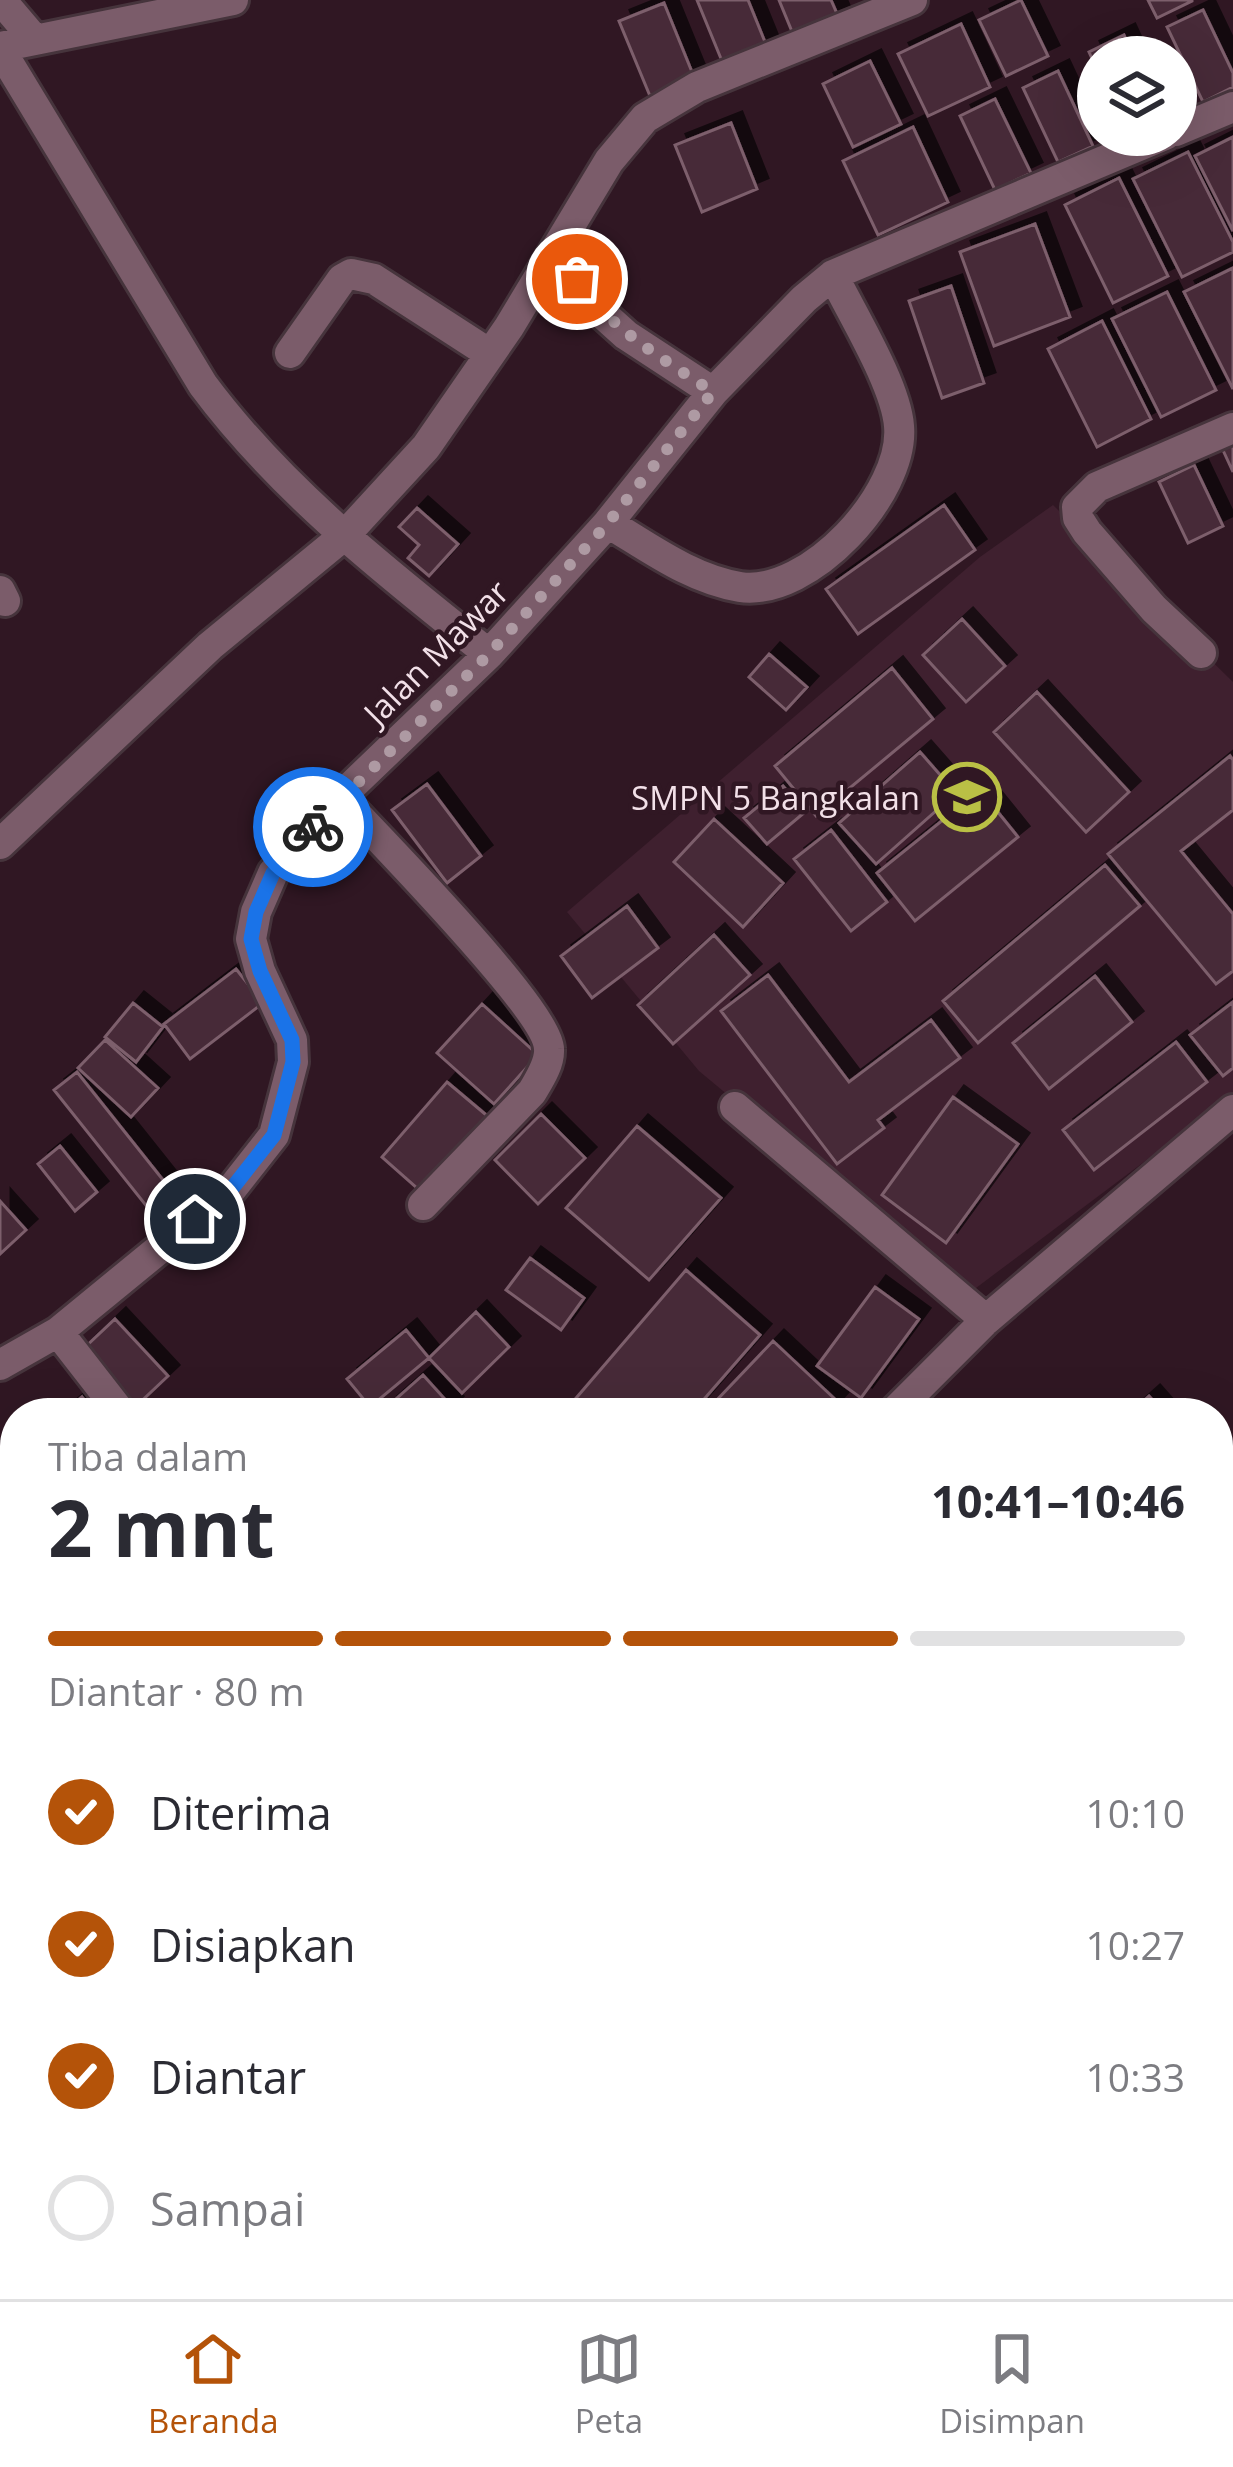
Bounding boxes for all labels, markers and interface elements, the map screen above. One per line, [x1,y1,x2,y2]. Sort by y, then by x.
map controls [1077,36,1197,156]
button: layers [1077,36,1197,156]
pin [526,228,628,330]
icon: bag [544,246,610,312]
street label: Jalan Mawar [351,570,518,737]
school or university icon: SMPN 5 Bangkalan [932,762,1002,832]
courier [253,767,373,887]
place label: SMPN 5 Bangkalan [631,775,920,820]
icon: bike [280,794,346,860]
pin [144,1168,246,1270]
icon: home [162,1186,228,1252]
text: Tiba dalam [48,1429,248,1482]
text: 10:41–10:46 [931,1470,1185,1531]
text: 2 mnt [48,1474,275,1580]
text: Diantar · 80 m [48,1664,305,1717]
icon: check [48,1779,114,1845]
text: Diterima [150,1782,332,1843]
text: 10:10 [1086,1786,1185,1839]
icon: check [48,1911,114,1977]
text: Disiapkan [150,1914,356,1975]
text: 10:27 [1086,1918,1185,1971]
icon: check [48,2043,114,2109]
text: Diantar [150,2046,306,2107]
text: 10:33 [1086,2050,1185,2103]
text: Sampai [150,2178,305,2239]
tab: Beranda [148,2326,279,2443]
tab: Peta [575,2326,643,2443]
tab: Disimpan [939,2326,1085,2443]

